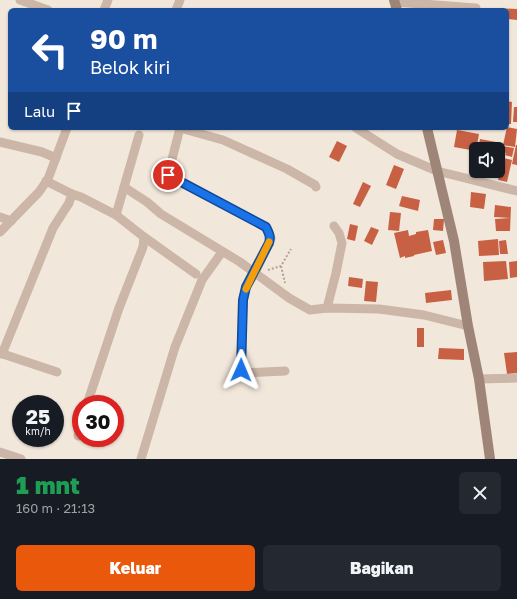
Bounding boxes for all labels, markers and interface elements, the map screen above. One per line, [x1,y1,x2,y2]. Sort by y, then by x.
text: 90 m [90,22,157,55]
icon: left [24,24,76,76]
text: Belok kiri [90,56,170,78]
icon: arrive [63,100,85,122]
text: Lalu [24,102,55,120]
map controls [469,142,505,178]
button: sound [469,142,505,178]
pin [151,158,185,192]
icon: arrive [157,164,179,186]
position arrow [220,349,262,391]
speed limit sign: 30 [72,395,124,447]
text: 25 [26,404,50,428]
text: km/h [25,425,51,437]
text: 1 mnt [16,470,80,499]
button: close [459,472,501,514]
text: 160 m · 21:13 [16,500,95,516]
button: Keluar [16,545,255,591]
button: Bagikan [263,545,501,591]

